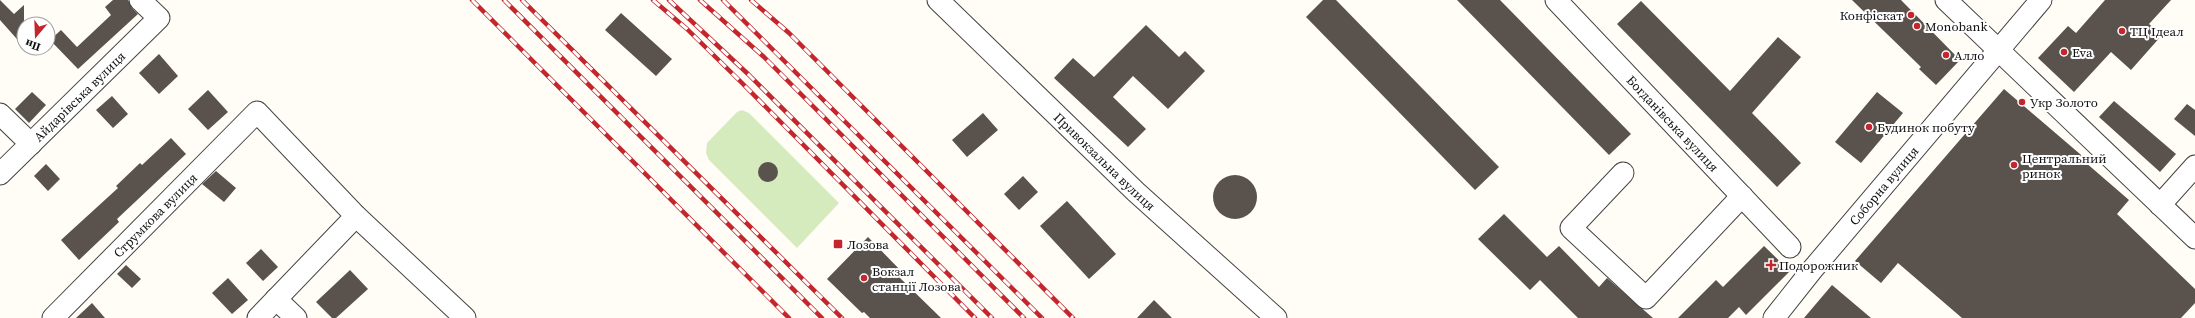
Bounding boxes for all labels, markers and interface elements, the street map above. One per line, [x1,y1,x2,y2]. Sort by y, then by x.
place label: Конфіскат [1840,7,1903,24]
marker: Конфіскат [1906,10,1916,20]
north arrow [16,16,56,56]
place label: Monobank [1925,18,1988,35]
marker: Monobank [1912,21,1922,31]
place label: ТЦ Ідеал [2130,23,2184,40]
marker: ТЦ Ідеал [2117,26,2127,36]
text: Пн [23,35,43,55]
place label: Eva [2072,44,2093,61]
place label: Алло [1954,47,1985,64]
marker: Eva [2059,47,2069,57]
street label: Айдарівська вулиця [30,48,129,145]
marker: Алло [1941,50,1951,60]
street label: Богданівська вулиця [1623,72,1722,176]
place label: Укр Золото [2030,94,2098,111]
marker: Укр Золото [2017,97,2027,107]
street label: Привокзальна вулиця [1050,109,1159,214]
place label: Будинок побуту [1877,119,1975,136]
marker: Будинок побуту [1864,122,1874,132]
street label: Соборна вулиця [1846,143,1922,229]
place label: Центральний ринок [2022,150,2107,182]
marker: Центральний ринок [2009,160,2019,170]
street label: Струмкова вулиця [110,169,201,261]
place label: Лозова [847,236,889,253]
marker: Лозова [832,238,844,250]
place label: Подорожник [1779,257,1858,274]
marker: Подорожник [1766,260,1776,270]
place label: Вокзал станції Лозова [872,263,961,295]
marker: Вокзал станції Лозова [859,273,869,283]

